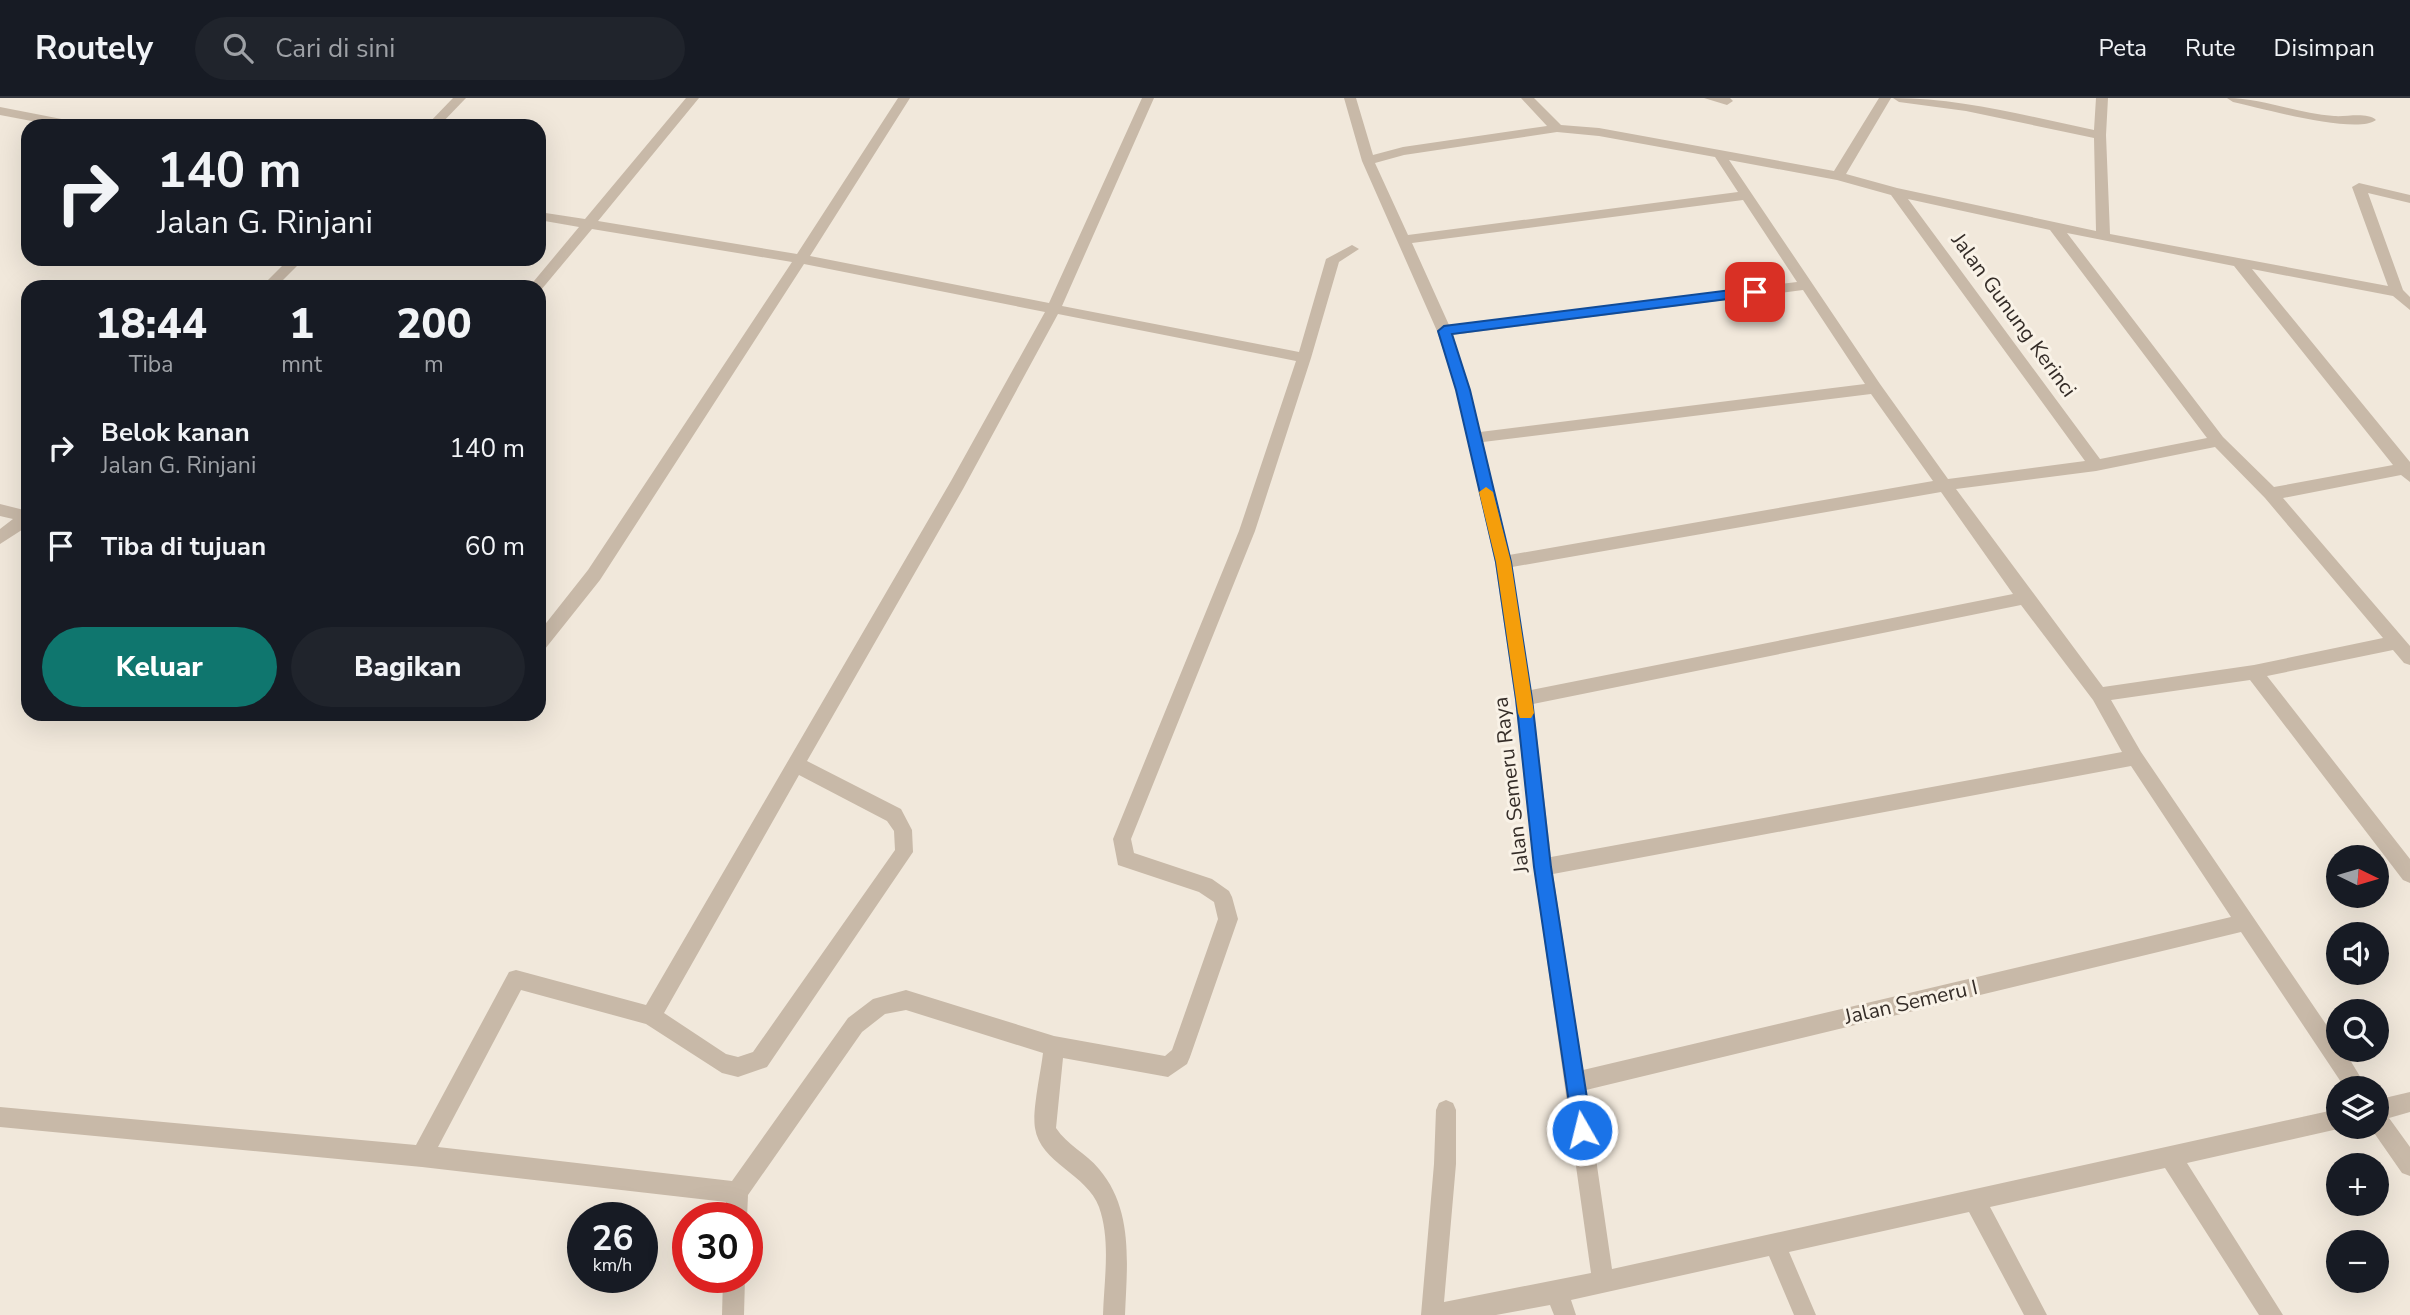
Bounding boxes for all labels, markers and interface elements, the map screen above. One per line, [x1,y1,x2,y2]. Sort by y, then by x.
search box [195,17,685,80]
text: Routely [35,26,153,71]
icon: search [219,29,257,67]
text: Cari di sini [275,31,395,66]
text: Peta [2098,32,2147,64]
text: Rute [2185,32,2236,64]
text: Disimpan [2274,32,2375,64]
text: 140 m [157,137,301,204]
icon: right [42,147,133,238]
text: Jalan G. Rinjani [157,201,373,244]
street label: Jalan Gunung Kerinci [1944,227,2083,402]
pin [1725,262,1785,322]
icon: arrive [1736,273,1774,311]
text: 18:44 [95,296,207,353]
text: 1 [289,296,314,353]
text: 200 [396,296,472,353]
text: Tiba [129,349,173,380]
text: mnt [281,349,322,380]
text: m [424,349,444,380]
text: Belok kanan [101,415,250,450]
icon: right [42,429,80,467]
text: 140 m [449,431,525,466]
text: Jalan G. Rinjani [101,450,256,481]
icon: arrive [42,527,80,565]
text: Tiba di tujuan [101,529,266,564]
text: 60 m [465,529,525,564]
button: Keluar [42,627,277,707]
button: Bagikan [291,627,525,707]
street label: Jalan Semeru Raya [1486,695,1536,876]
north arrow [2326,845,2389,908]
map controls [2326,845,2389,1293]
button: sound [2326,922,2389,985]
street label: Jalan Semeru I [1841,973,1980,1031]
button: search [2326,999,2389,1062]
button: layers [2326,1076,2389,1139]
position arrow [1545,1093,1619,1167]
button: + [2326,1153,2389,1216]
speed limit sign: 30 [672,1202,763,1293]
text: 26 [591,1215,634,1262]
button: − [2326,1230,2389,1293]
text: km/h [593,1253,632,1277]

